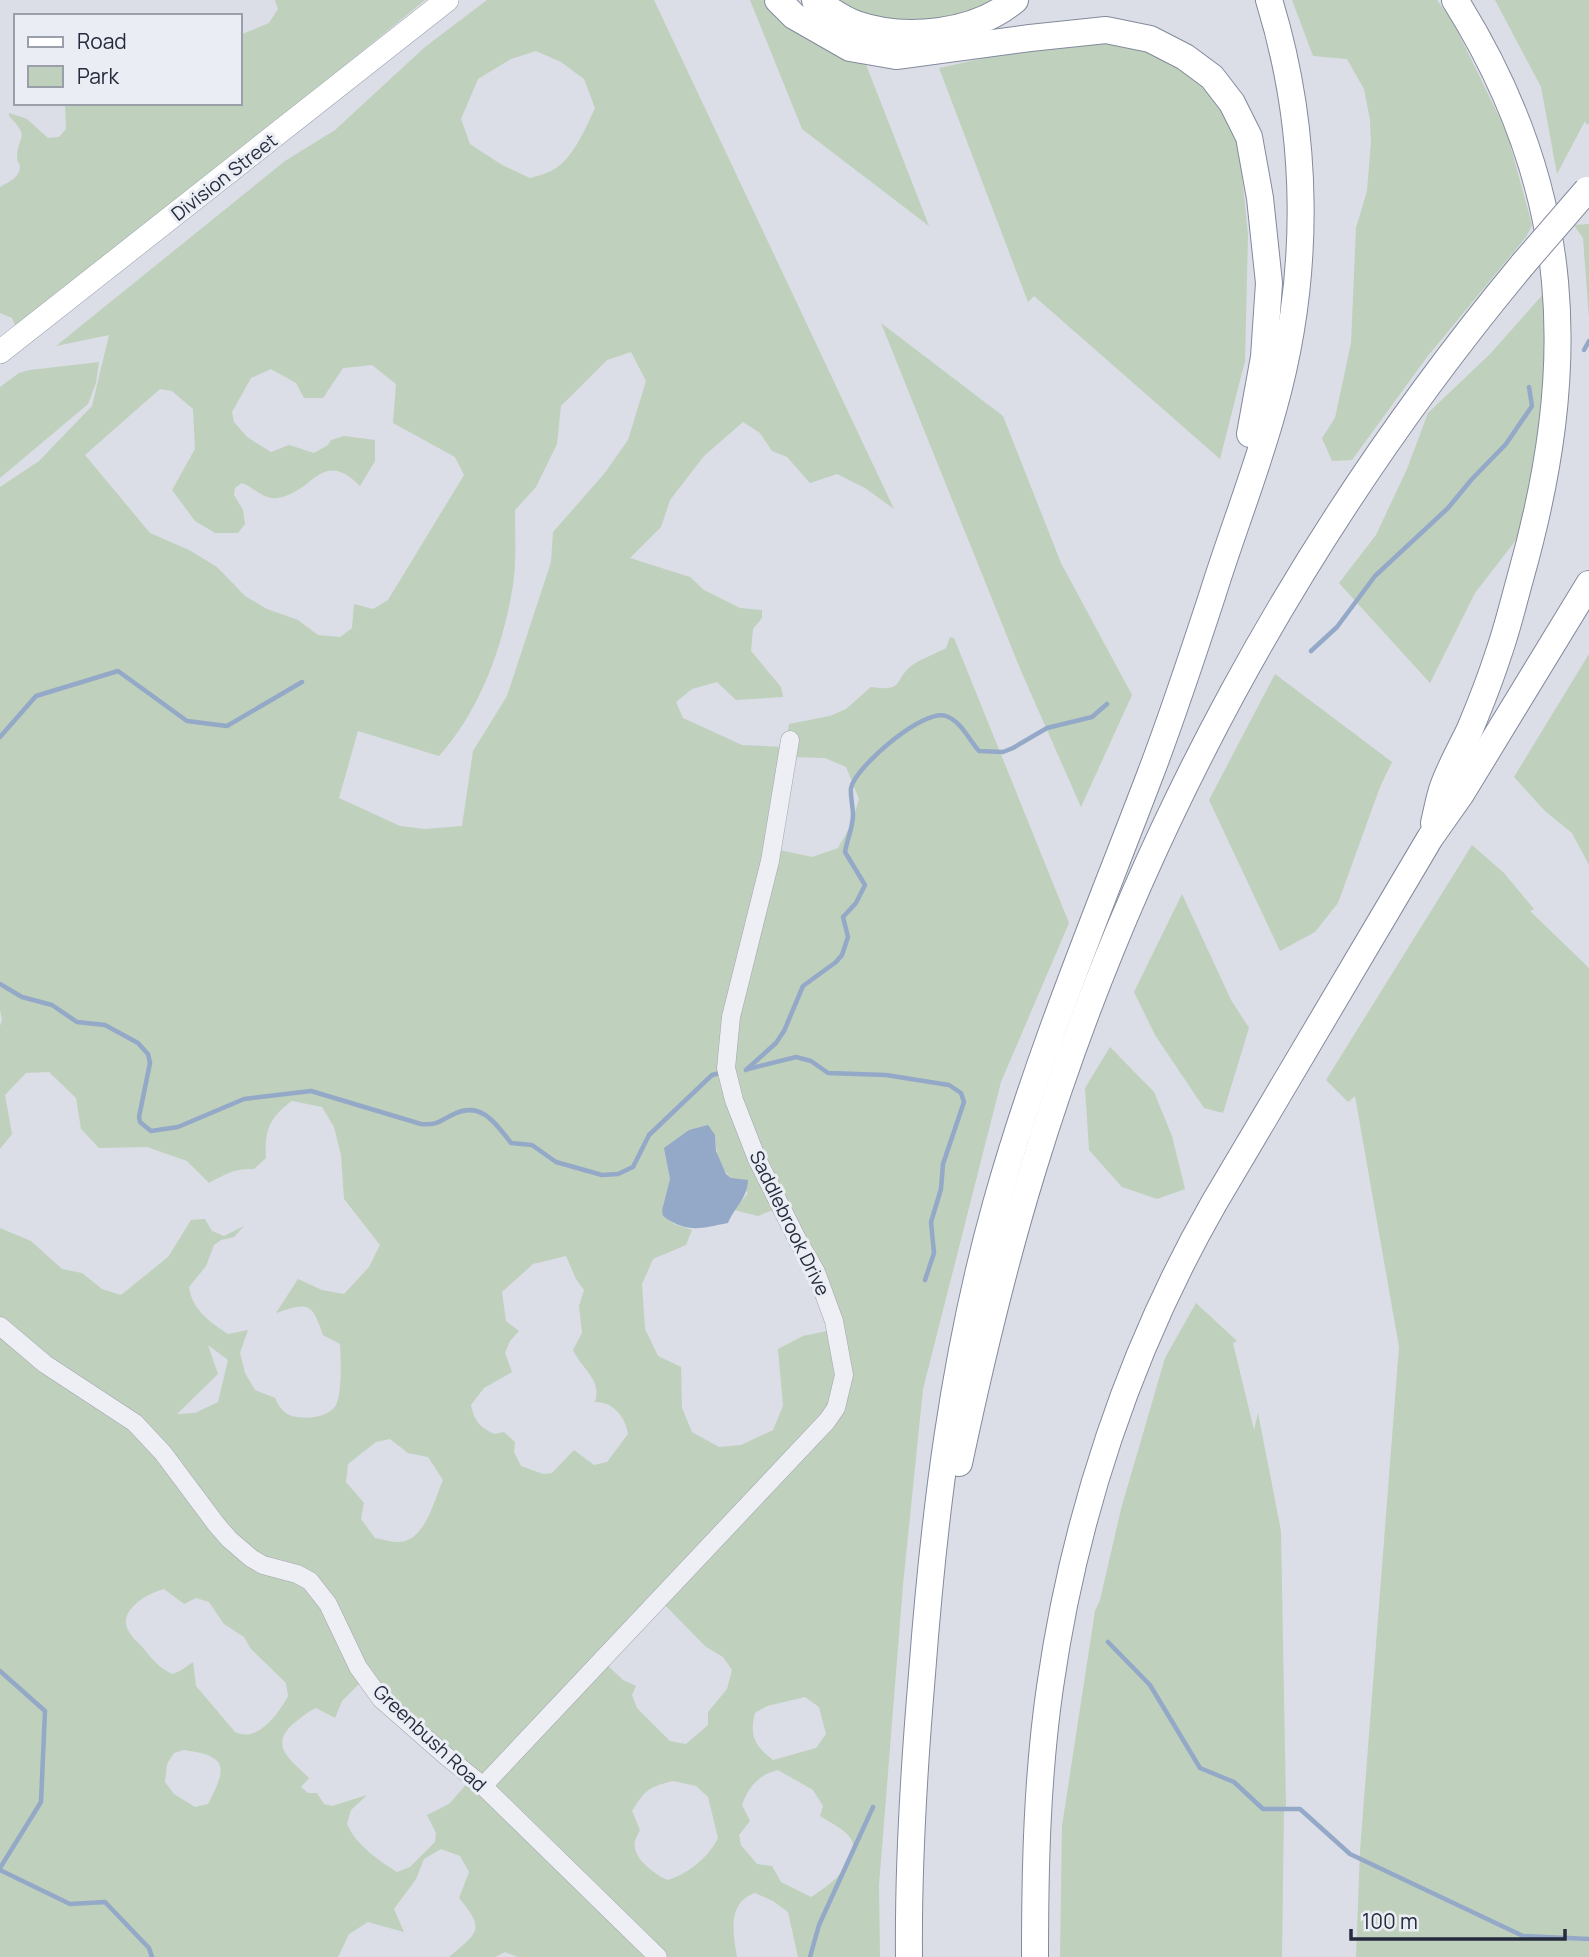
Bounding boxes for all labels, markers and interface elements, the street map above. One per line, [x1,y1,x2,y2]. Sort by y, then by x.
legend [14,14,242,105]
text: Road [77,27,127,55]
text: Park [77,62,119,90]
street label: Division Street [166,127,282,227]
street label: Saddlebrook Drive [744,1146,836,1300]
street label: Greenbush Road [368,1679,492,1797]
scale bar [1351,1898,1564,1942]
text: 100 m [1362,1907,1418,1935]

